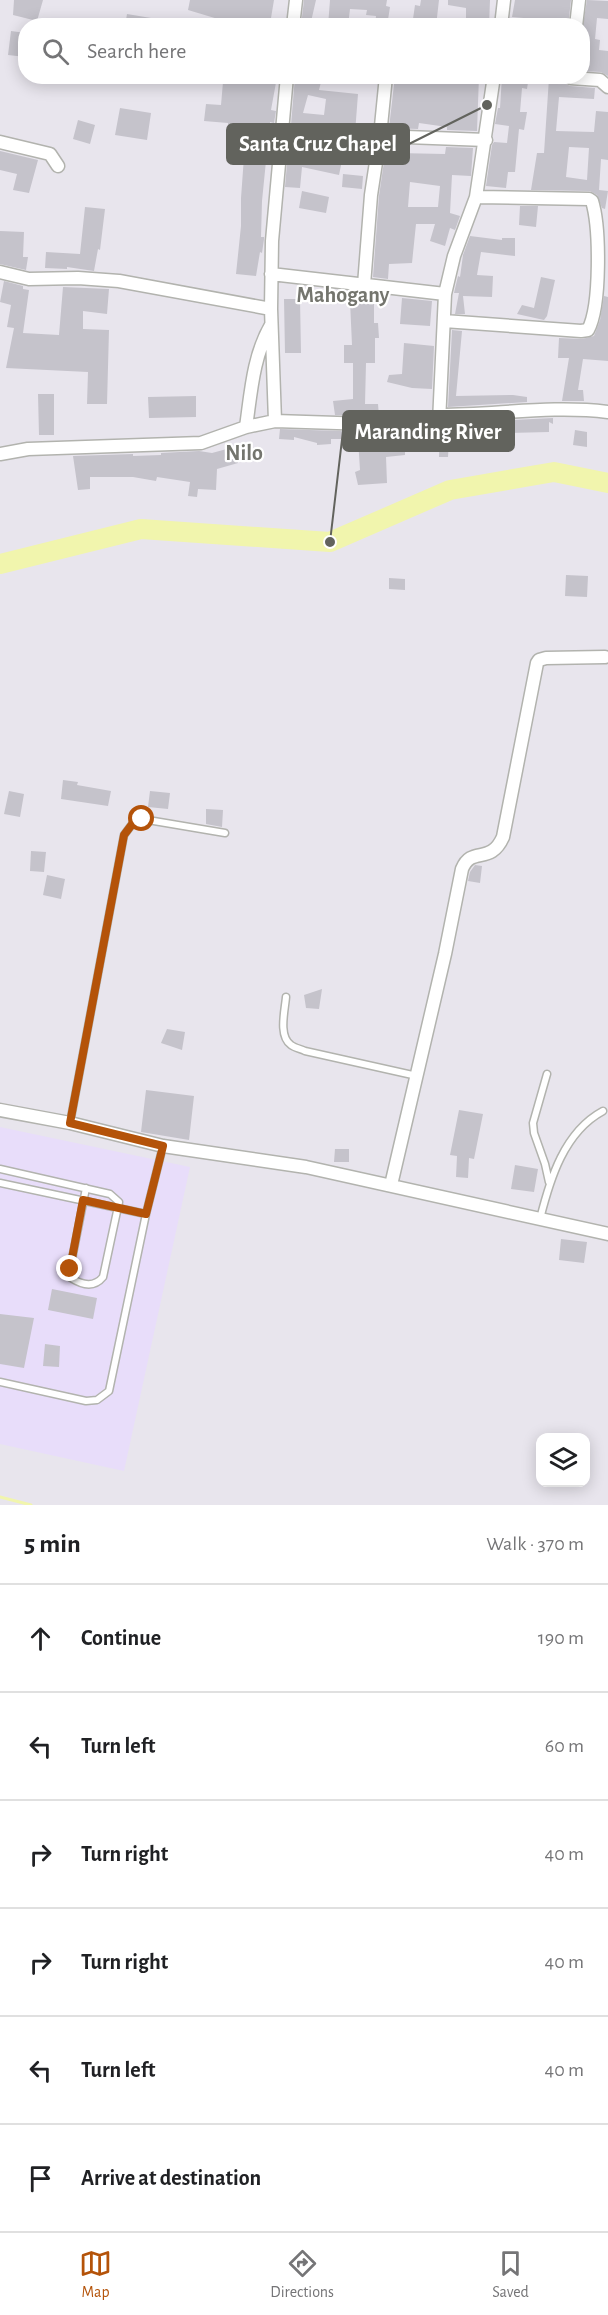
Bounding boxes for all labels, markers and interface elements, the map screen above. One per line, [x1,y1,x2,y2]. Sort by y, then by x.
search box [18,18,590,84]
icon: search [39,35,72,68]
text: Search here [87,40,186,62]
callout: Santa Cruz Chapel [227,124,409,164]
text: Santa Cruz Chapel [239,133,397,155]
district label: Mahogany [297,284,390,307]
callout: Maranding River [343,411,514,451]
text: Maranding River [355,421,502,443]
district label: Nilo [225,442,263,464]
route start [128,805,154,831]
route end [56,1255,82,1281]
map controls [536,1433,590,1487]
button: layers [536,1433,590,1487]
text: 5 min [24,1531,81,1557]
text: Walk · 370 m [486,1534,584,1554]
icon: ahead [24,1622,57,1655]
text: Continue [81,1627,161,1649]
text: 190 m [538,1628,584,1648]
icon: left [24,1730,57,1763]
text: Turn left [81,1735,155,1757]
text: 60 m [545,1736,584,1756]
icon: right [24,1838,57,1871]
text: Turn right [81,1843,168,1865]
text: 40 m [545,1844,584,1864]
icon: right [24,1946,57,1979]
text: Turn right [81,1951,168,1973]
text: 40 m [545,1952,584,1972]
icon: left [24,2054,57,2087]
text: Turn left [81,2059,155,2081]
text: 40 m [545,2060,584,2080]
icon: arrive [24,2162,57,2195]
text: Arrive at destination [81,2167,261,2189]
tab: Map [79,2247,112,2302]
tab: Directions [270,2247,334,2302]
tab: Saved [492,2247,529,2302]

